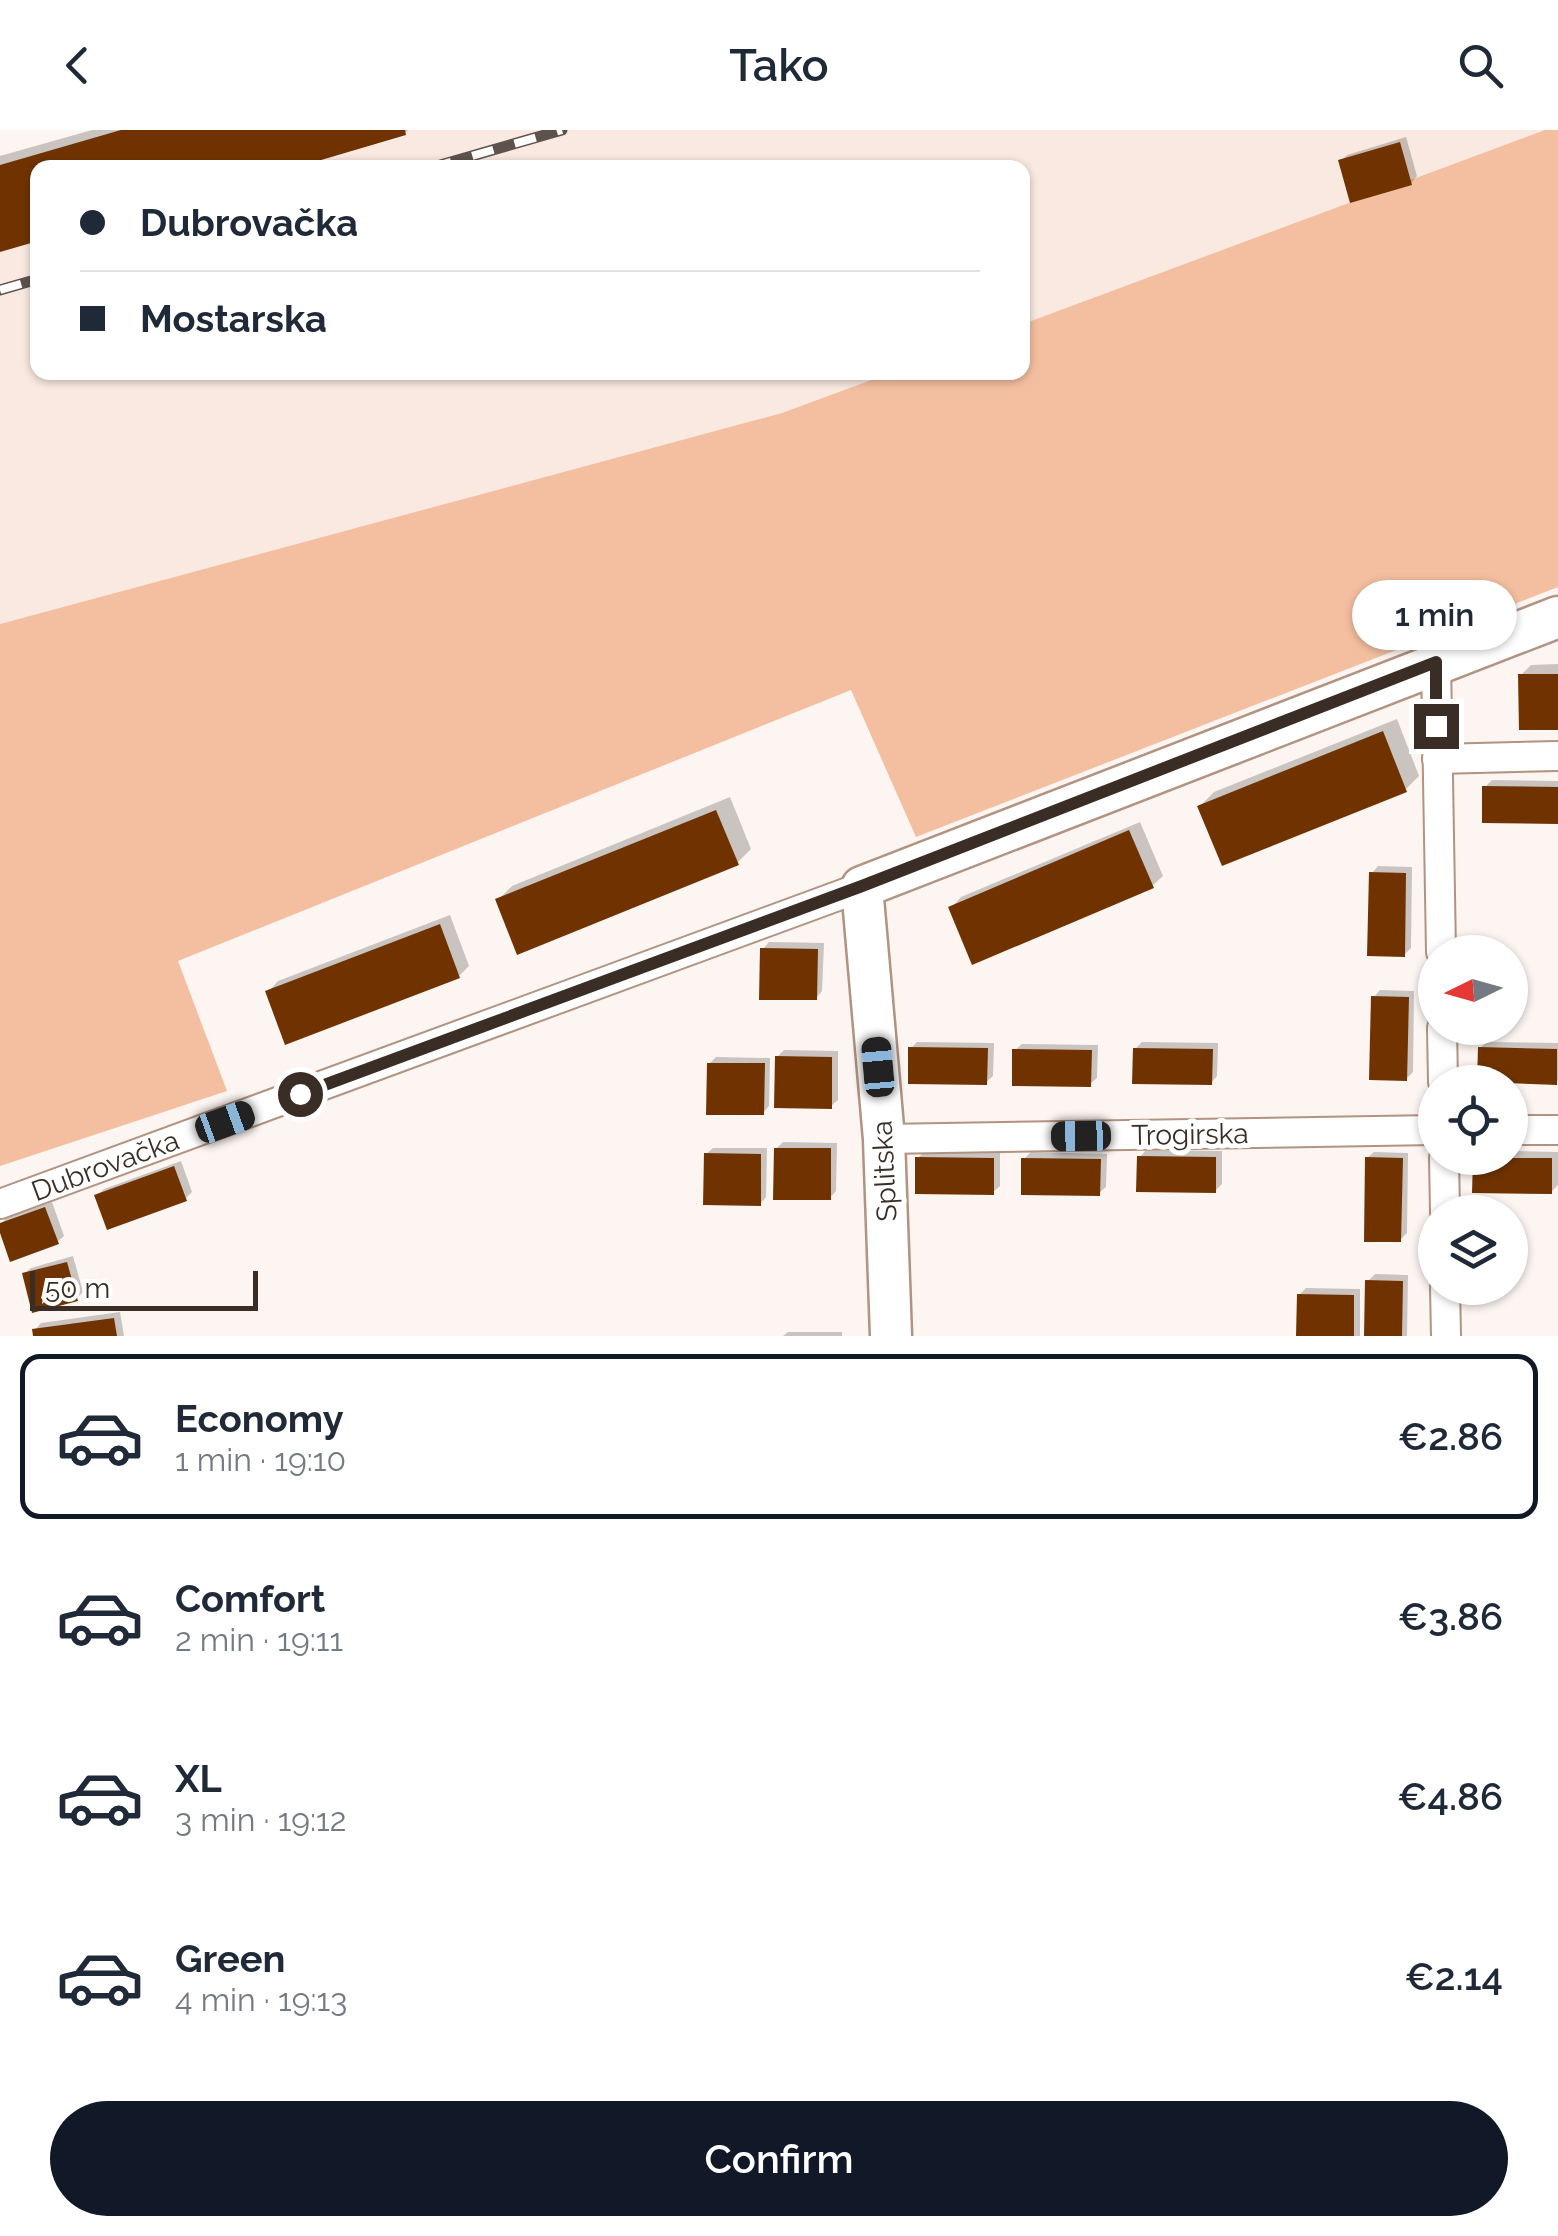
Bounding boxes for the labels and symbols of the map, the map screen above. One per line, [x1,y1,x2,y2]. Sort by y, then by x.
callout: 1 min [1354,581,1518,651]
route end [1414,704,1459,749]
north arrow [1418,935,1528,1045]
car [860,1036,896,1098]
route start [278,1072,323,1117]
car [192,1098,258,1146]
street label: Trogirska [1131,1117,1249,1152]
street label: Splitska [865,1120,904,1222]
car [1051,1120,1111,1152]
street label: Dubrovačka [27,1124,184,1208]
scale bar [30,1266,258,1310]

